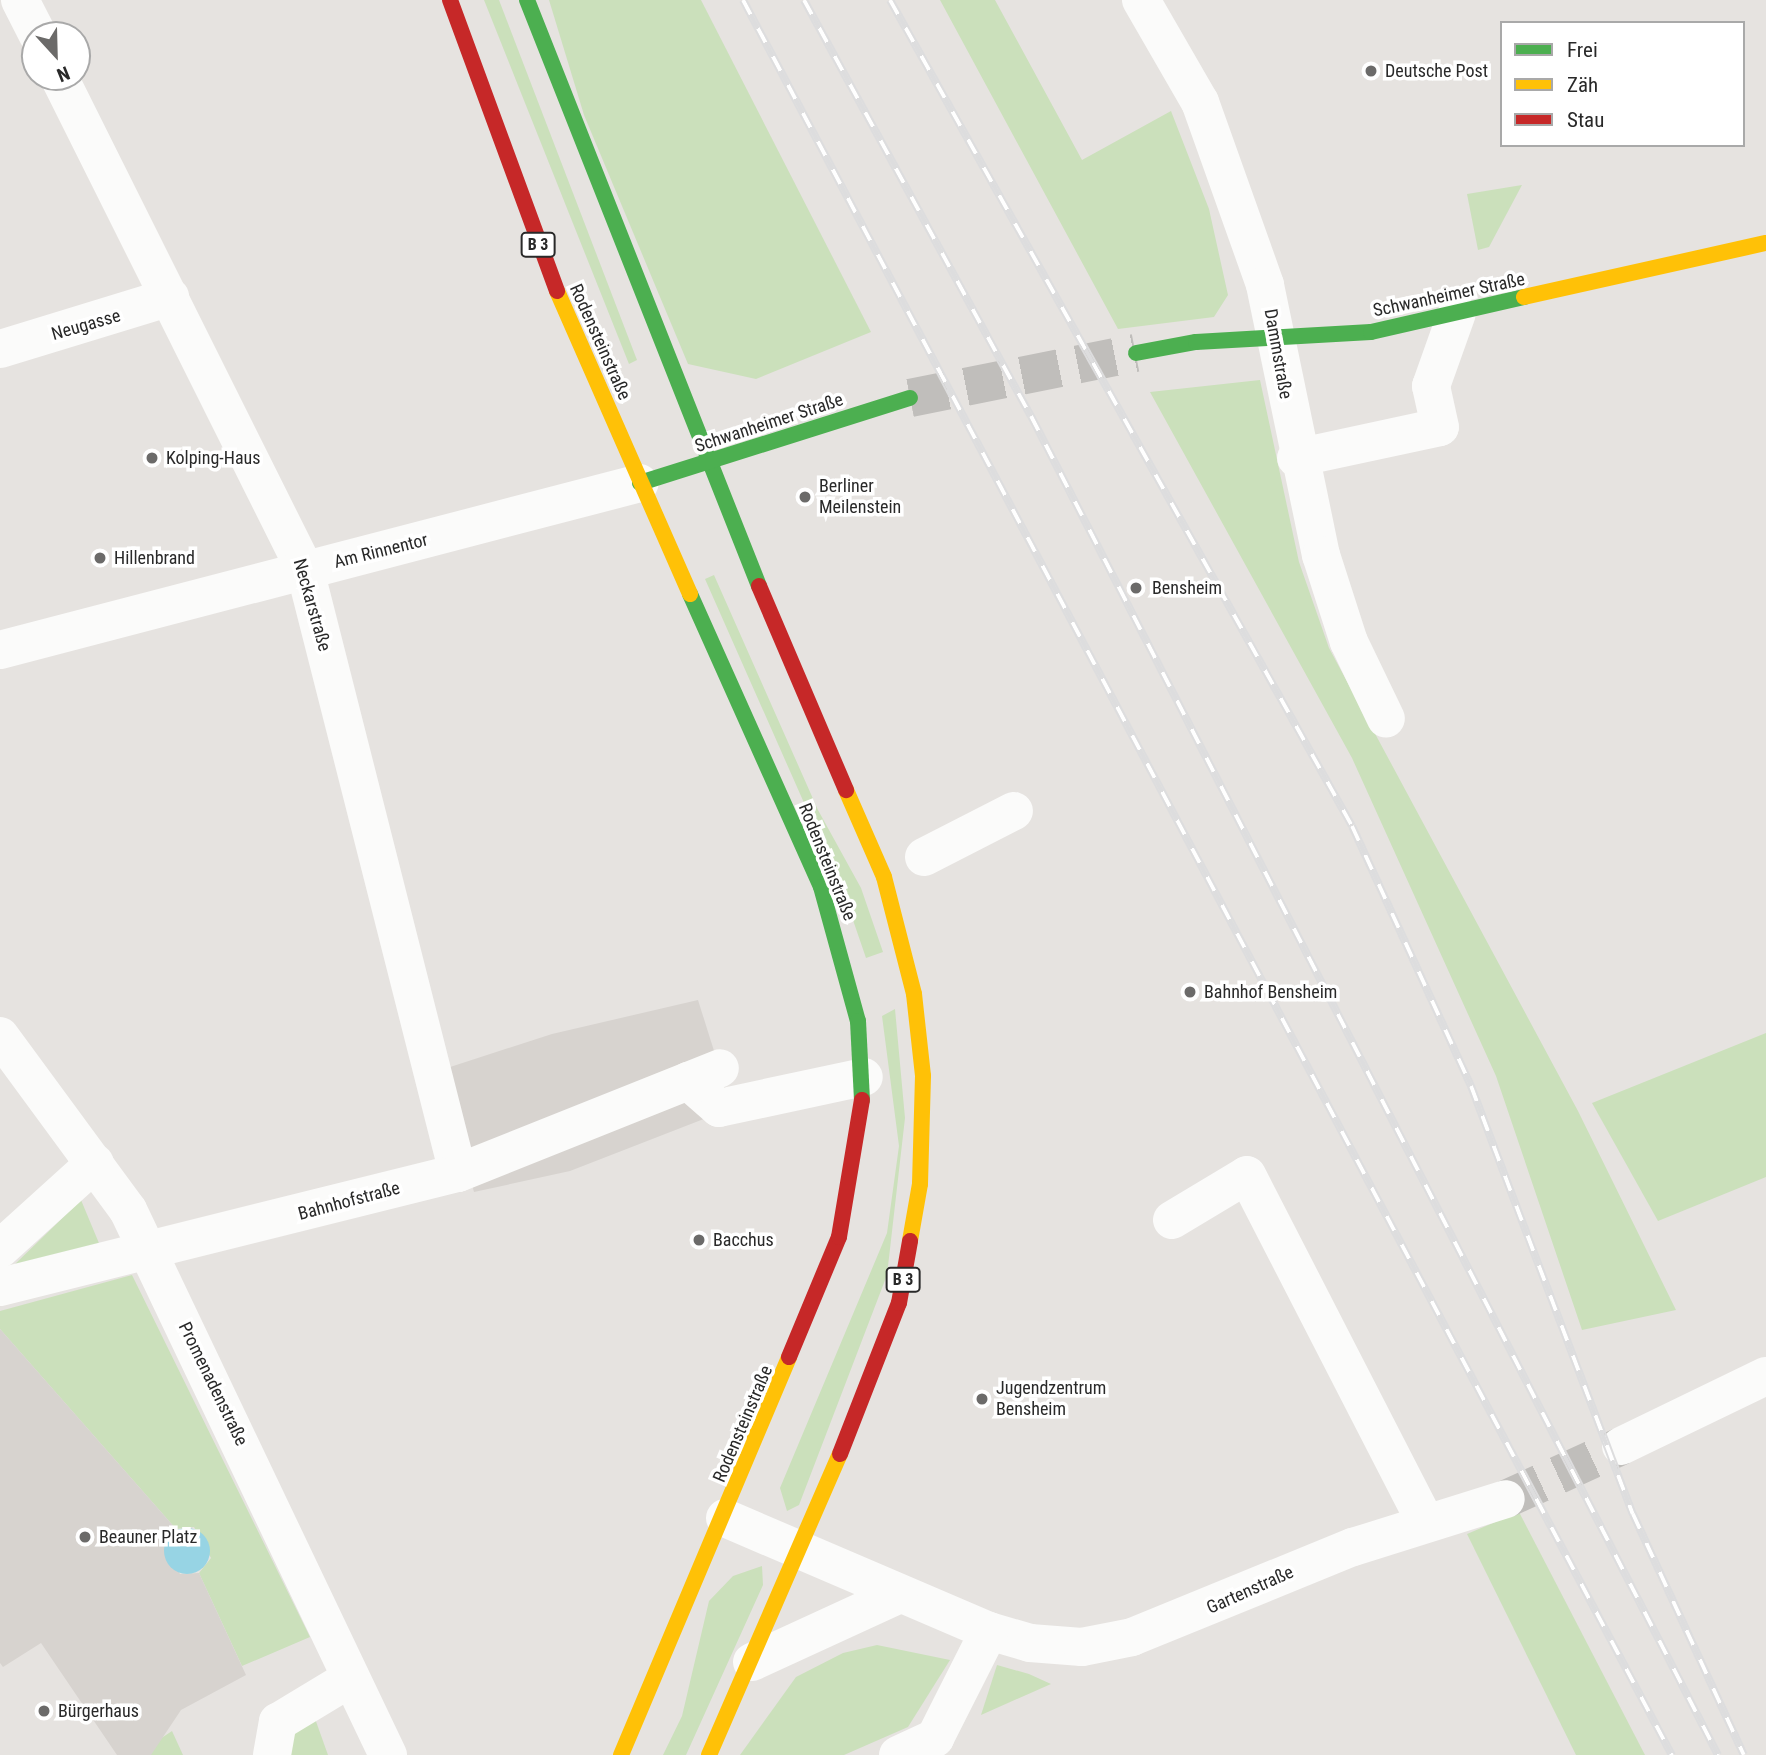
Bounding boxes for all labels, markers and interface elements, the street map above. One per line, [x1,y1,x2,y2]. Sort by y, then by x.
north arrow [21,21,91,91]
legend [1500,21,1745,147]
text: Frei [1567,38,1598,62]
place label: Deutsche Post [1385,60,1488,82]
text: N [54,61,73,87]
marker: Deutsche Post [1363,63,1379,79]
text: Zäh [1567,73,1598,97]
text: Stau [1567,108,1604,132]
road number: B 3 [520,232,556,258]
street label: Schwanheimer Straße [1371,268,1527,322]
street label: Rodensteinstraße [565,281,635,403]
street label: Neugasse [49,305,123,345]
street label: Dammstraße [1259,307,1297,401]
street label: Schwanheimer Straße [692,389,846,457]
place label: Kolping-Haus [166,447,261,469]
marker: Kolping-Haus [144,450,160,466]
place label: Berliner Meilenstein [819,476,901,518]
marker: Berliner Meilenstein [797,489,813,505]
street label: Am Rinnentor [332,529,430,573]
place label: Hillenbrand [114,547,195,569]
marker: Hillenbrand [92,550,108,566]
street label: Neckarstraße [288,556,336,654]
place label: Bensheim [1152,577,1222,599]
marker: Bensheim [1126,578,1146,598]
street label: Rodensteinstraße [794,800,860,924]
place label: Bahnhof Bensheim [1204,981,1337,1003]
marker: Bahnhof Bensheim [1182,984,1198,1000]
street label: Bahnhofstraße [296,1177,402,1225]
place label: Bacchus [713,1229,774,1251]
marker: Bacchus [691,1232,707,1248]
road number: B 3 [886,1268,920,1292]
street label: Promenadenstraße [174,1319,252,1449]
street label: Rodensteinstraße [709,1362,777,1486]
place label: Jugendzentrum Bensheim [996,1378,1106,1420]
marker: Jugendzentrum Bensheim [974,1391,990,1407]
place label: Beauner Platz [99,1526,197,1548]
marker: Beauner Platz [77,1529,93,1545]
street label: Gartenstraße [1203,1561,1297,1619]
place label: Bürgerhaus [58,1700,139,1722]
marker: Bürgerhaus [36,1703,52,1719]

